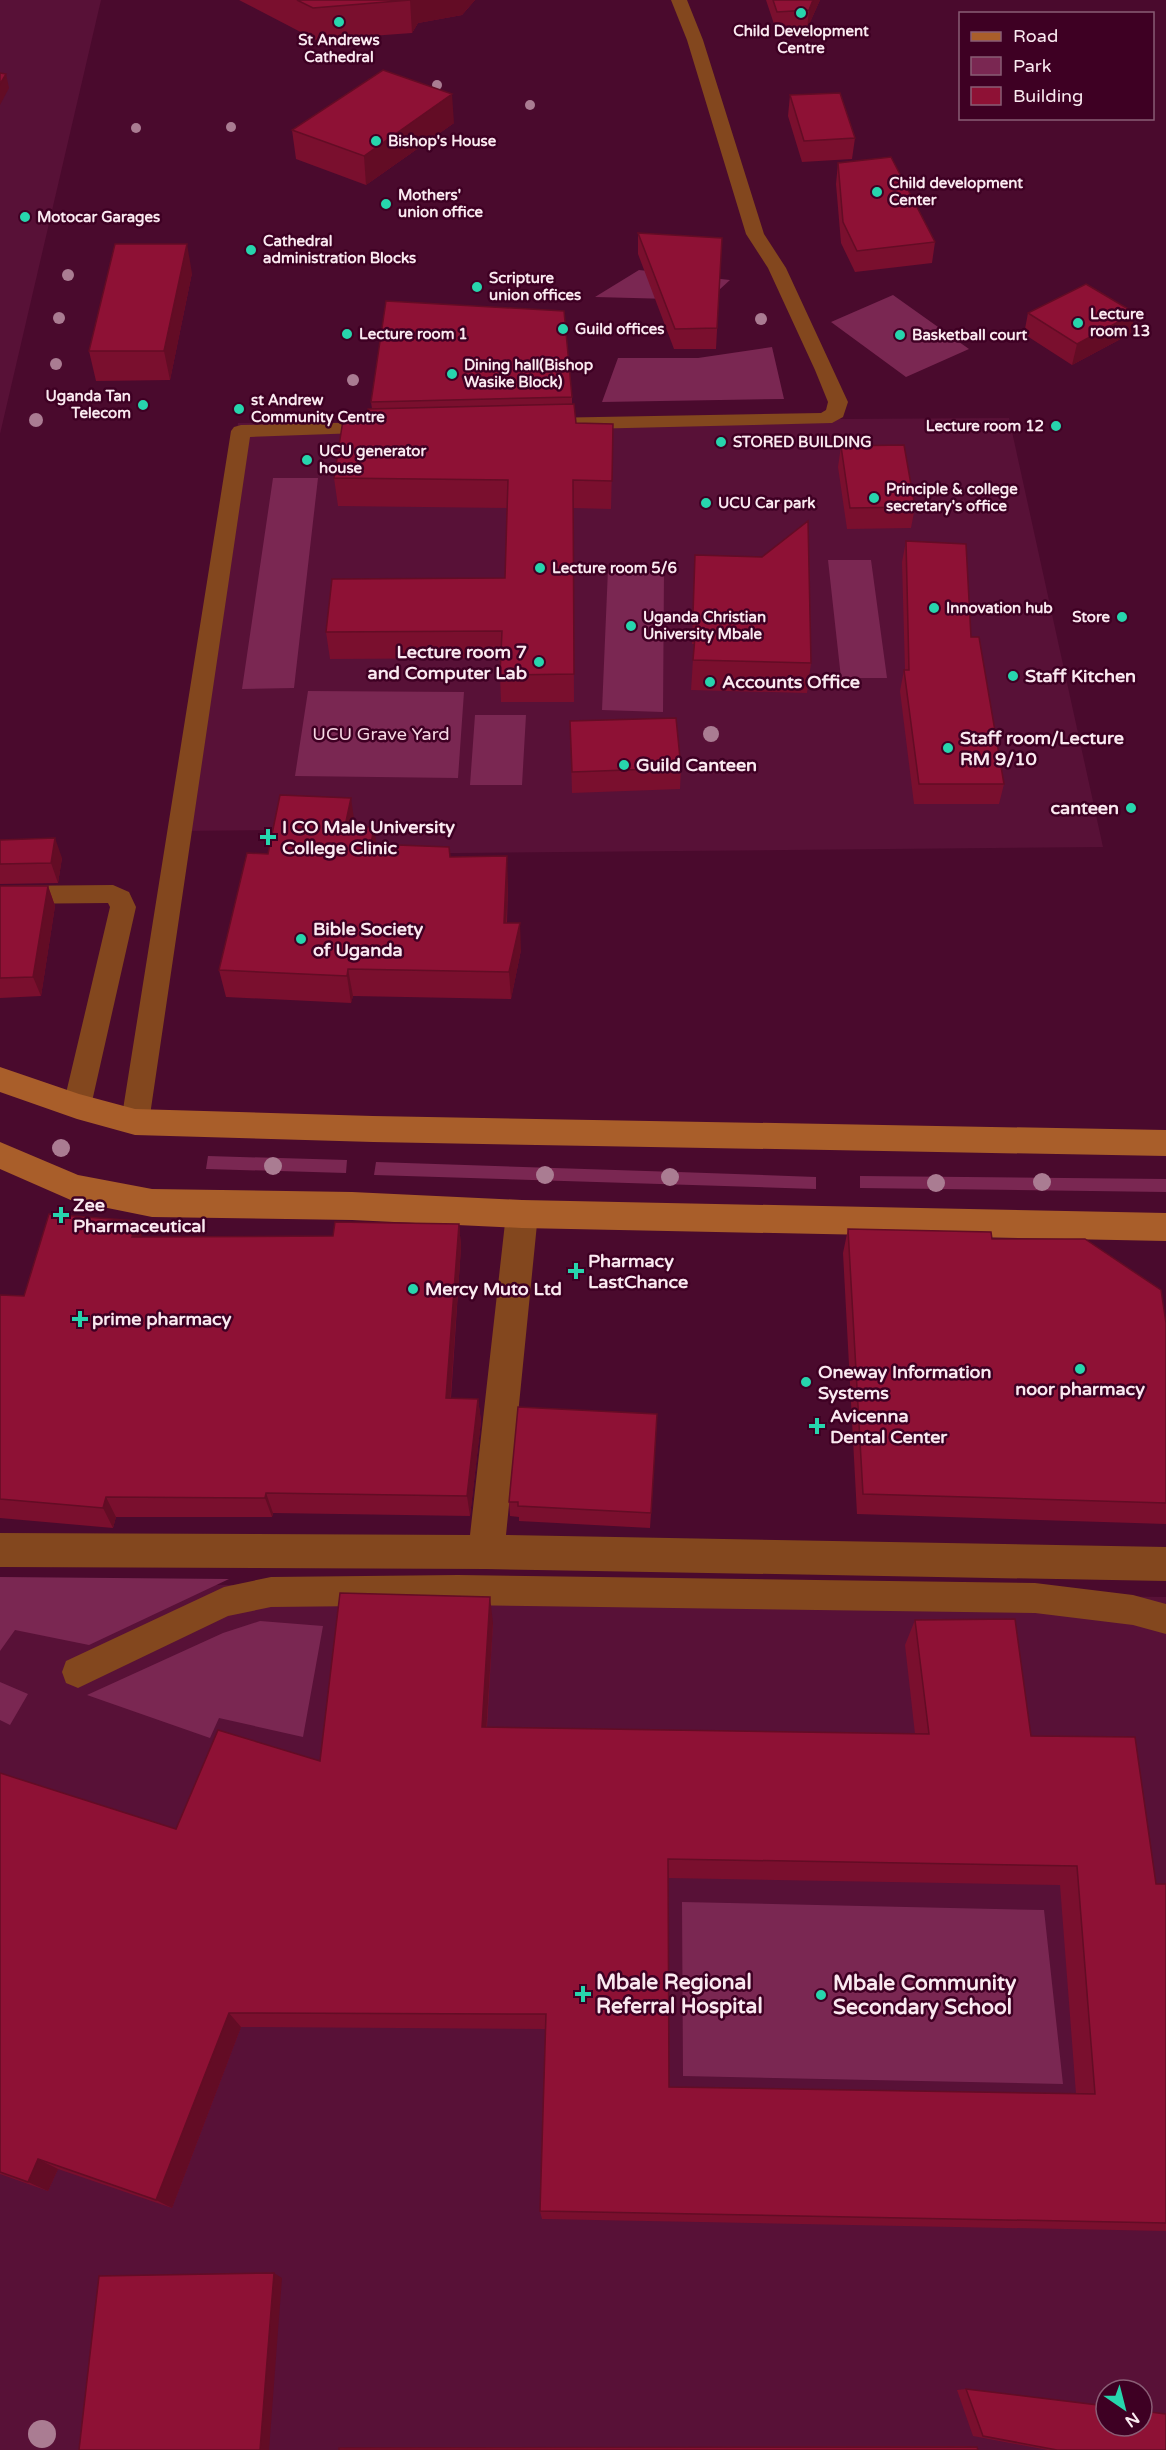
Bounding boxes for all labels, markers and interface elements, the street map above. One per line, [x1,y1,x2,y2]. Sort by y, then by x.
marker: Child Development Centre [794,6,808,20]
legend [959,12,1154,120]
marker: St Andrews Cathedral [332,15,346,29]
place label: Child Development Centre [733,22,869,57]
text: Road [1013,25,1058,47]
place label: St Andrews Cathedral [298,31,380,66]
text: Park [1013,55,1052,77]
text: Building [1013,85,1083,107]
place label: Bishop's House [388,132,497,151]
marker: Bishop's House [369,134,383,148]
place label: Child development Center [889,174,1023,209]
marker: Child development Center [870,185,884,199]
place label: Mothers' union office [398,186,484,221]
marker: Mothers' union office [379,197,393,211]
place label: Motocar Garages [37,208,160,227]
marker: Motocar Garages [18,210,32,224]
place label: Cathedral administration Blocks [263,232,416,267]
marker: Cathedral administration Blocks [244,243,258,257]
place label: Scripture union offices [489,269,581,304]
marker: Scripture union offices [470,280,484,294]
place label: Lecture room 13 [1090,305,1150,340]
marker: Lecture room 13 [1071,316,1085,330]
place label: Guild offices [575,320,664,338]
marker: Guild offices [556,322,570,336]
place label: Lecture room 1 [359,325,468,343]
place label: Basketball court [912,326,1027,344]
marker: Lecture room 1 [340,327,354,341]
marker: Basketball court [893,328,907,342]
place label: Dining hall(Bishop Wasike Block) [464,356,594,391]
marker: Dining hall(Bishop Wasike Block) [445,367,459,381]
place label: Uganda Tan Telecom [46,387,131,422]
place label: st Andrew Community Centre [251,391,385,427]
marker: Uganda Tan Telecom [136,398,150,412]
marker: st Andrew Community Centre [232,402,246,416]
place label: Lecture room 12 [926,417,1044,435]
marker: Lecture room 12 [1049,419,1063,433]
place label: STORED BUILDING [733,433,872,451]
marker: STORED BUILDING [714,435,728,449]
place label: UCU generator house [319,442,426,477]
marker: UCU generator house [300,453,314,467]
place label: Principle & college secretary's office [886,480,1018,516]
marker: Principle & college secretary's office [867,491,881,505]
place label: UCU Car park [718,494,815,513]
marker: UCU Car park [699,496,713,510]
place label: Lecture room 5/6 [552,559,677,577]
marker: Lecture room 5/6 [533,561,547,575]
place label: Innovation hub [946,599,1053,617]
marker: Innovation hub [927,601,941,615]
place label: Uganda Christian University Mbale [643,608,766,644]
place label: Store [1072,608,1111,626]
marker: Store [1115,610,1129,624]
marker: Uganda Christian University Mbale [624,619,638,633]
place label: Lecture room 7 and Computer Lab [368,641,527,684]
marker: Lecture room 7 and Computer Lab [532,655,546,669]
place label: Staff Kitchen [1025,665,1136,687]
marker: Staff Kitchen [1006,669,1020,683]
place label: Accounts Office [722,671,860,693]
marker: Accounts Office [703,675,717,689]
park label: UCU Grave Yard [312,723,450,745]
place label: Staff room/Lecture RM 9/10 [960,727,1124,770]
marker: Staff room/Lecture RM 9/10 [941,741,955,755]
place label: Guild Canteen [636,754,757,776]
marker: Guild Canteen [617,758,631,772]
place label: canteen [1050,797,1119,819]
marker: canteen [1124,801,1138,815]
place label: I CO Male University College Clinic [282,816,455,859]
marker: I CO Male University College Clinic [259,828,277,846]
place label: Bible Society of Uganda [313,918,424,961]
marker: Bible Society of Uganda [294,932,308,946]
place label: Zee Pharmaceutical [73,1194,206,1237]
marker: Zee Pharmaceutical [54,1208,68,1222]
place label: Pharmacy LastChance [588,1250,688,1293]
marker: Pharmacy LastChance [569,1264,583,1278]
place label: Mercy Muto Ltd [425,1278,562,1300]
marker: Mercy Muto Ltd [406,1282,420,1296]
place label: prime pharmacy [92,1308,232,1330]
marker: prime pharmacy [73,1312,87,1326]
place label: Oneway Information Systems [818,1361,992,1404]
marker: noor pharmacy [1073,1362,1087,1376]
marker: Oneway Information Systems [799,1375,813,1389]
place label: noor pharmacy [1015,1378,1145,1400]
place label: Avicenna Dental Center [830,1405,948,1448]
marker: Avicenna Dental Center [808,1417,826,1435]
place label: Mbale Regional Referral Hospital [596,1970,763,2019]
place label: Mbale Community Secondary School [833,1971,1017,2020]
marker: Mbale Regional Referral Hospital [574,1985,592,2003]
marker: Mbale Community Secondary School [814,1988,828,2002]
north arrow [1094,2378,1154,2438]
text: N [1121,2408,1143,2431]

